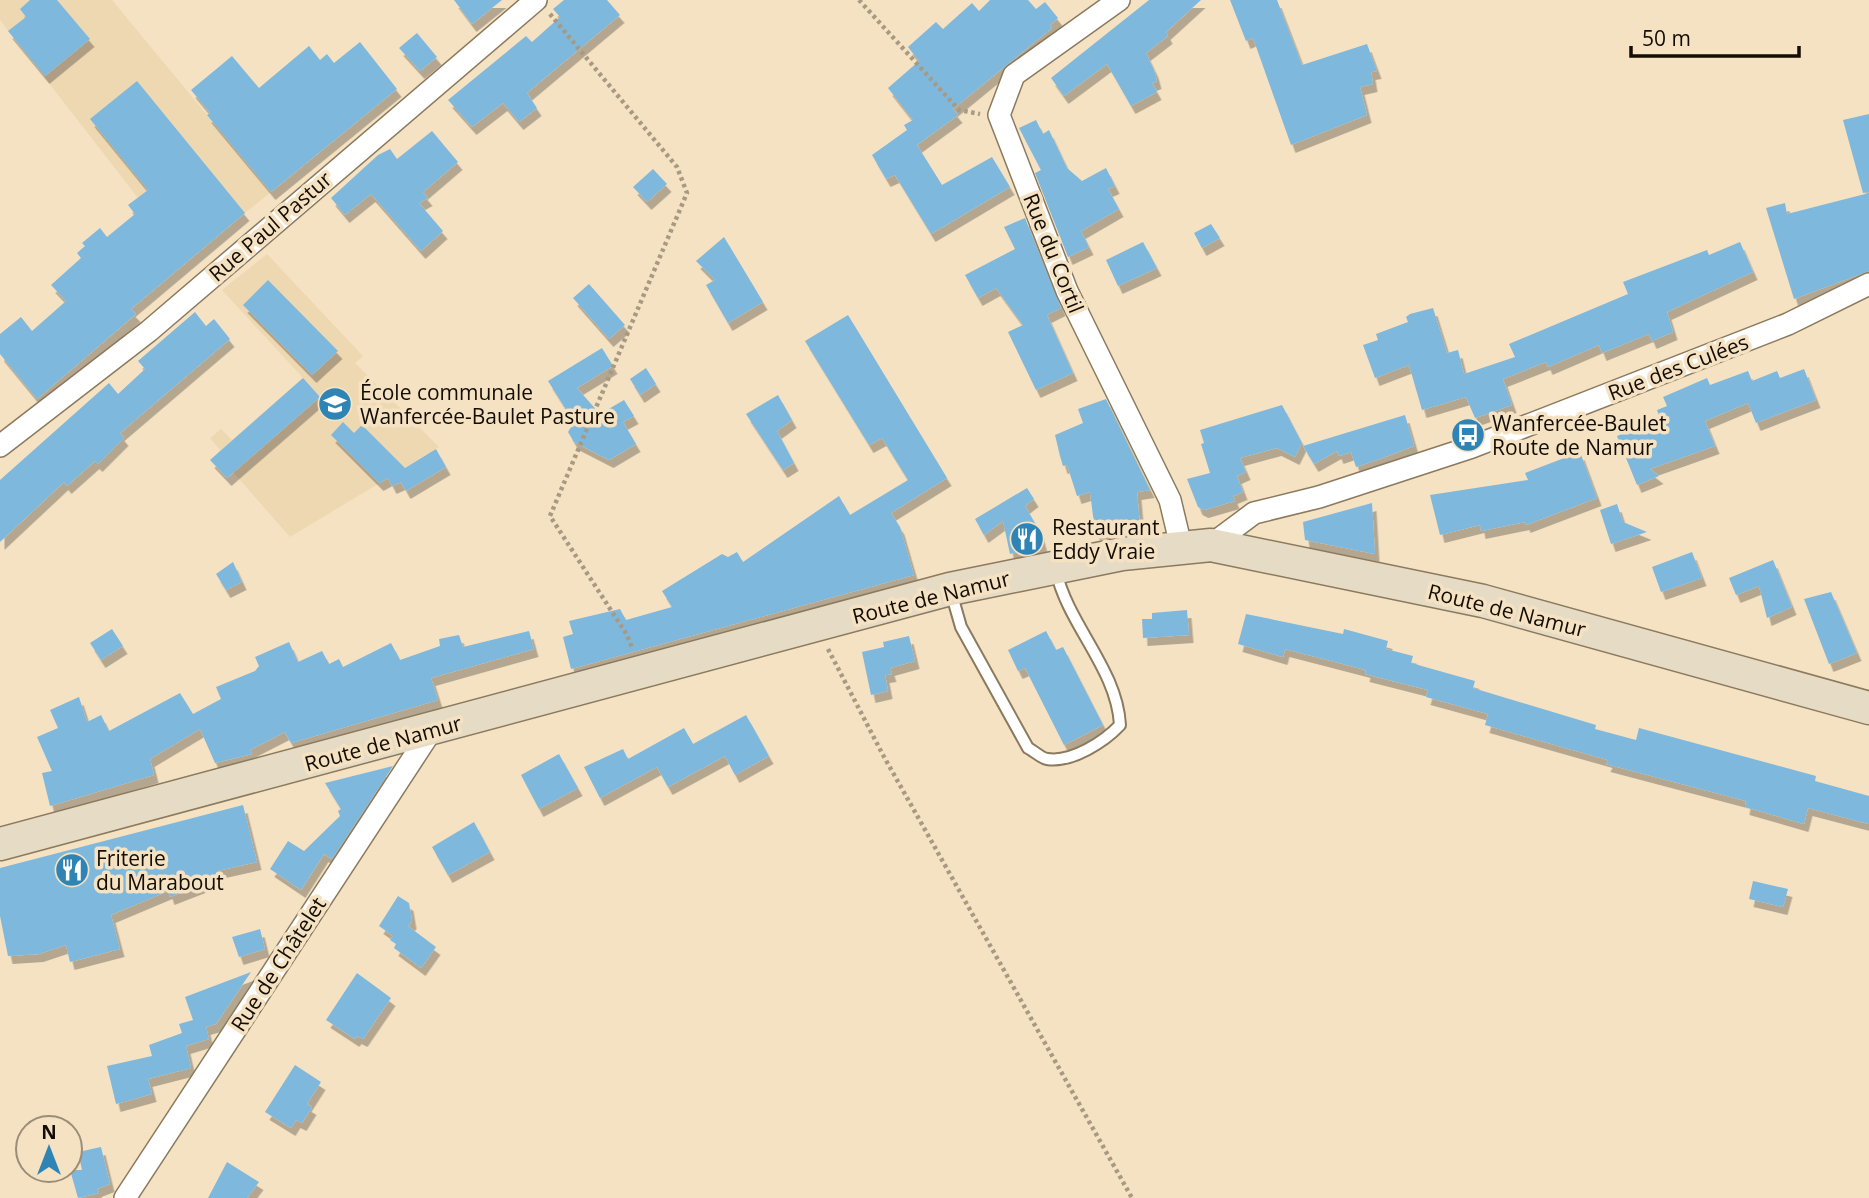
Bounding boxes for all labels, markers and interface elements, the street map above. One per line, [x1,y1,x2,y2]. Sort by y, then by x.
scale bar [1631,14,1799,58]
text: 50 m [1642,24,1691,52]
street label: Rue Paul Pastur [203,165,338,287]
street label: Rue du Cortil [1017,189,1091,317]
street label: Rue des Culées [1604,327,1752,407]
place label: École communale Wanfercée-Baulet Pasture [360,378,615,430]
school or university icon: École communale Wanfercée-Baulet Pasture [316,385,354,423]
place label: Wanfercée-Baulet Route de Namur [1492,409,1666,461]
bus stop icon: Wanfercée-Baulet Route de Namur [1449,416,1487,454]
place label: Restaurant Eddy Vraie [1052,513,1159,565]
restaurant icon: Restaurant Eddy Vraie [1008,520,1046,558]
street label: Route de Namur [849,564,1013,630]
street label: Route de Namur [1425,577,1589,643]
street label: Route de Namur [301,708,465,777]
place label: Friterie du Marabout [96,844,224,896]
restaurant icon: Friterie du Marabout [53,851,91,889]
street label: Rue de Châtelet [224,891,332,1037]
north arrow [14,1114,84,1184]
text: N [41,1119,57,1145]

